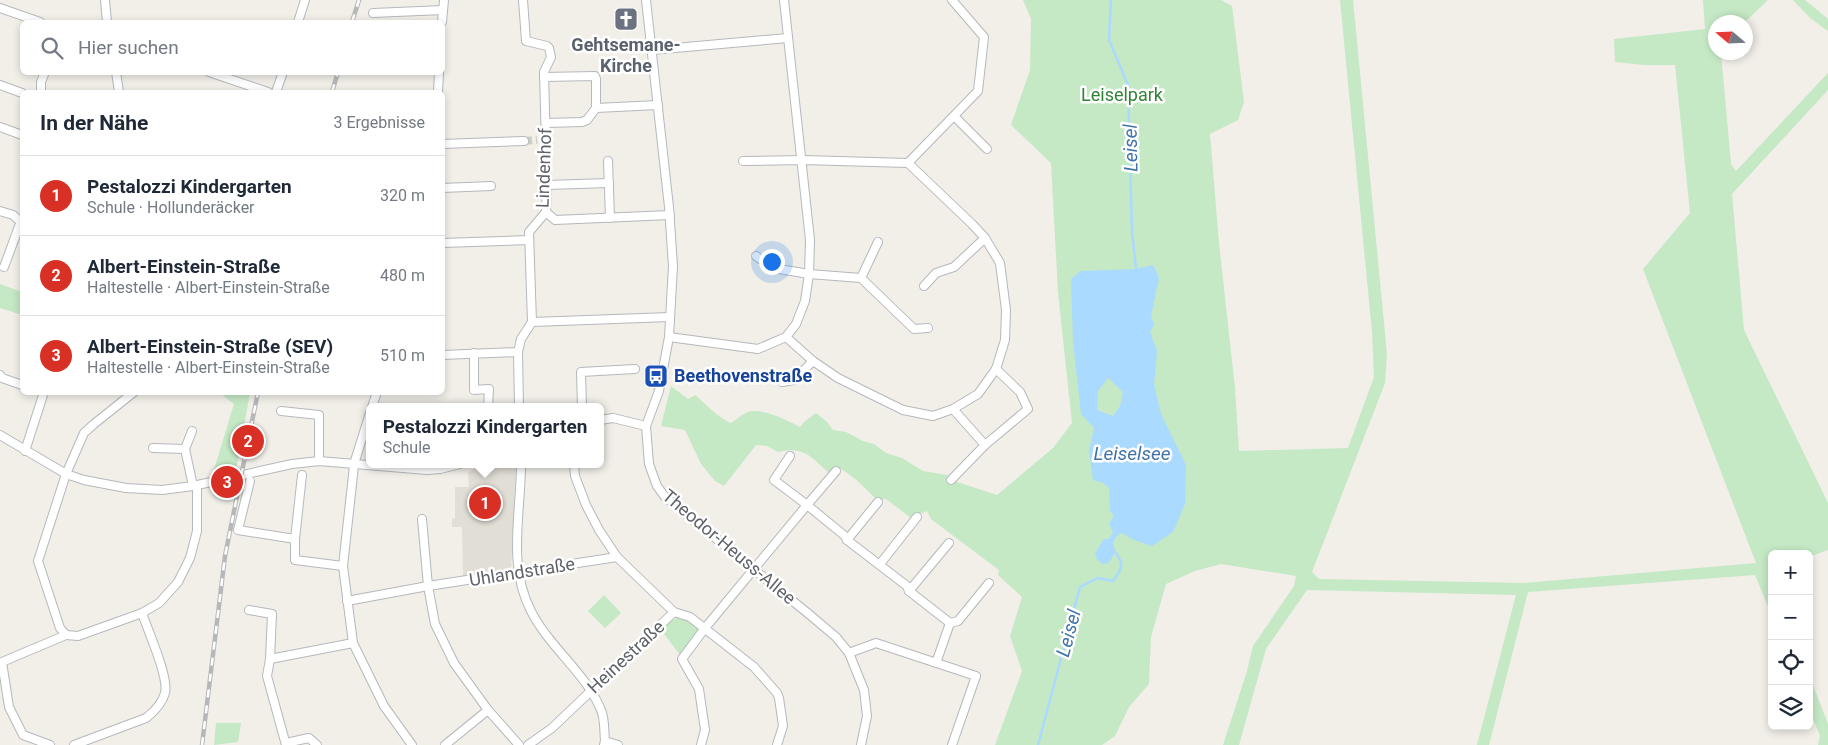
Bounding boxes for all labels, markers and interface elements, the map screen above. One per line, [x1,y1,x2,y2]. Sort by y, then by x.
church icon: Gehtsemane- Kirche [613,6,639,32]
north arrow [1708,15,1753,60]
search box [20,20,445,75]
icon: search [38,34,66,62]
place label: Gehtsemane- Kirche [571,34,681,76]
text: Hier suchen [78,36,179,59]
park label: Leiselpark [1081,84,1164,105]
text: In der Nähe [40,111,148,135]
text: 3 Ergebnisse [333,113,425,132]
water label: Leisel [1119,123,1142,172]
street label: Lindenhof [532,127,555,208]
text: Pestalozzi Kindergarten [87,175,292,198]
text: 1 [51,186,61,205]
text: 320 m [380,186,425,205]
text: Schule · Hollunderäcker [87,198,255,217]
your location [759,249,785,275]
text: Albert-Einstein-Straße [87,255,280,278]
text: 2 [51,266,61,285]
text: 480 m [380,266,425,285]
text: Haltestelle · Albert-Einstein-Straße [87,278,330,297]
text: Albert-Einstein-Straße (SEV) [87,335,333,358]
text: 3 [51,346,61,365]
text: 510 m [380,346,425,365]
text: Haltestelle · Albert-Einstein-Straße [87,358,330,377]
bus stop icon: Beethovenstraße [643,363,669,389]
place label: Beethovenstraße [674,365,813,386]
popup [366,403,604,468]
text: Pestalozzi Kindergarten [383,415,587,438]
pin: 2 [232,422,264,460]
text: Schule [383,438,431,457]
water label: Leiselsee [1094,442,1171,465]
pin: 3 [211,463,243,501]
pin: 1 [469,484,501,522]
street label: Theodor-Heuss-Allee [658,485,800,608]
map controls [1768,550,1813,730]
button: + [1768,550,1813,595]
street label: Uhlandstraße [468,553,576,590]
button: − [1768,595,1813,640]
water label: Leisel [1051,607,1086,659]
street label: Heinestraße [583,616,668,697]
button: locate [1768,640,1813,685]
button: layers [1768,685,1813,730]

